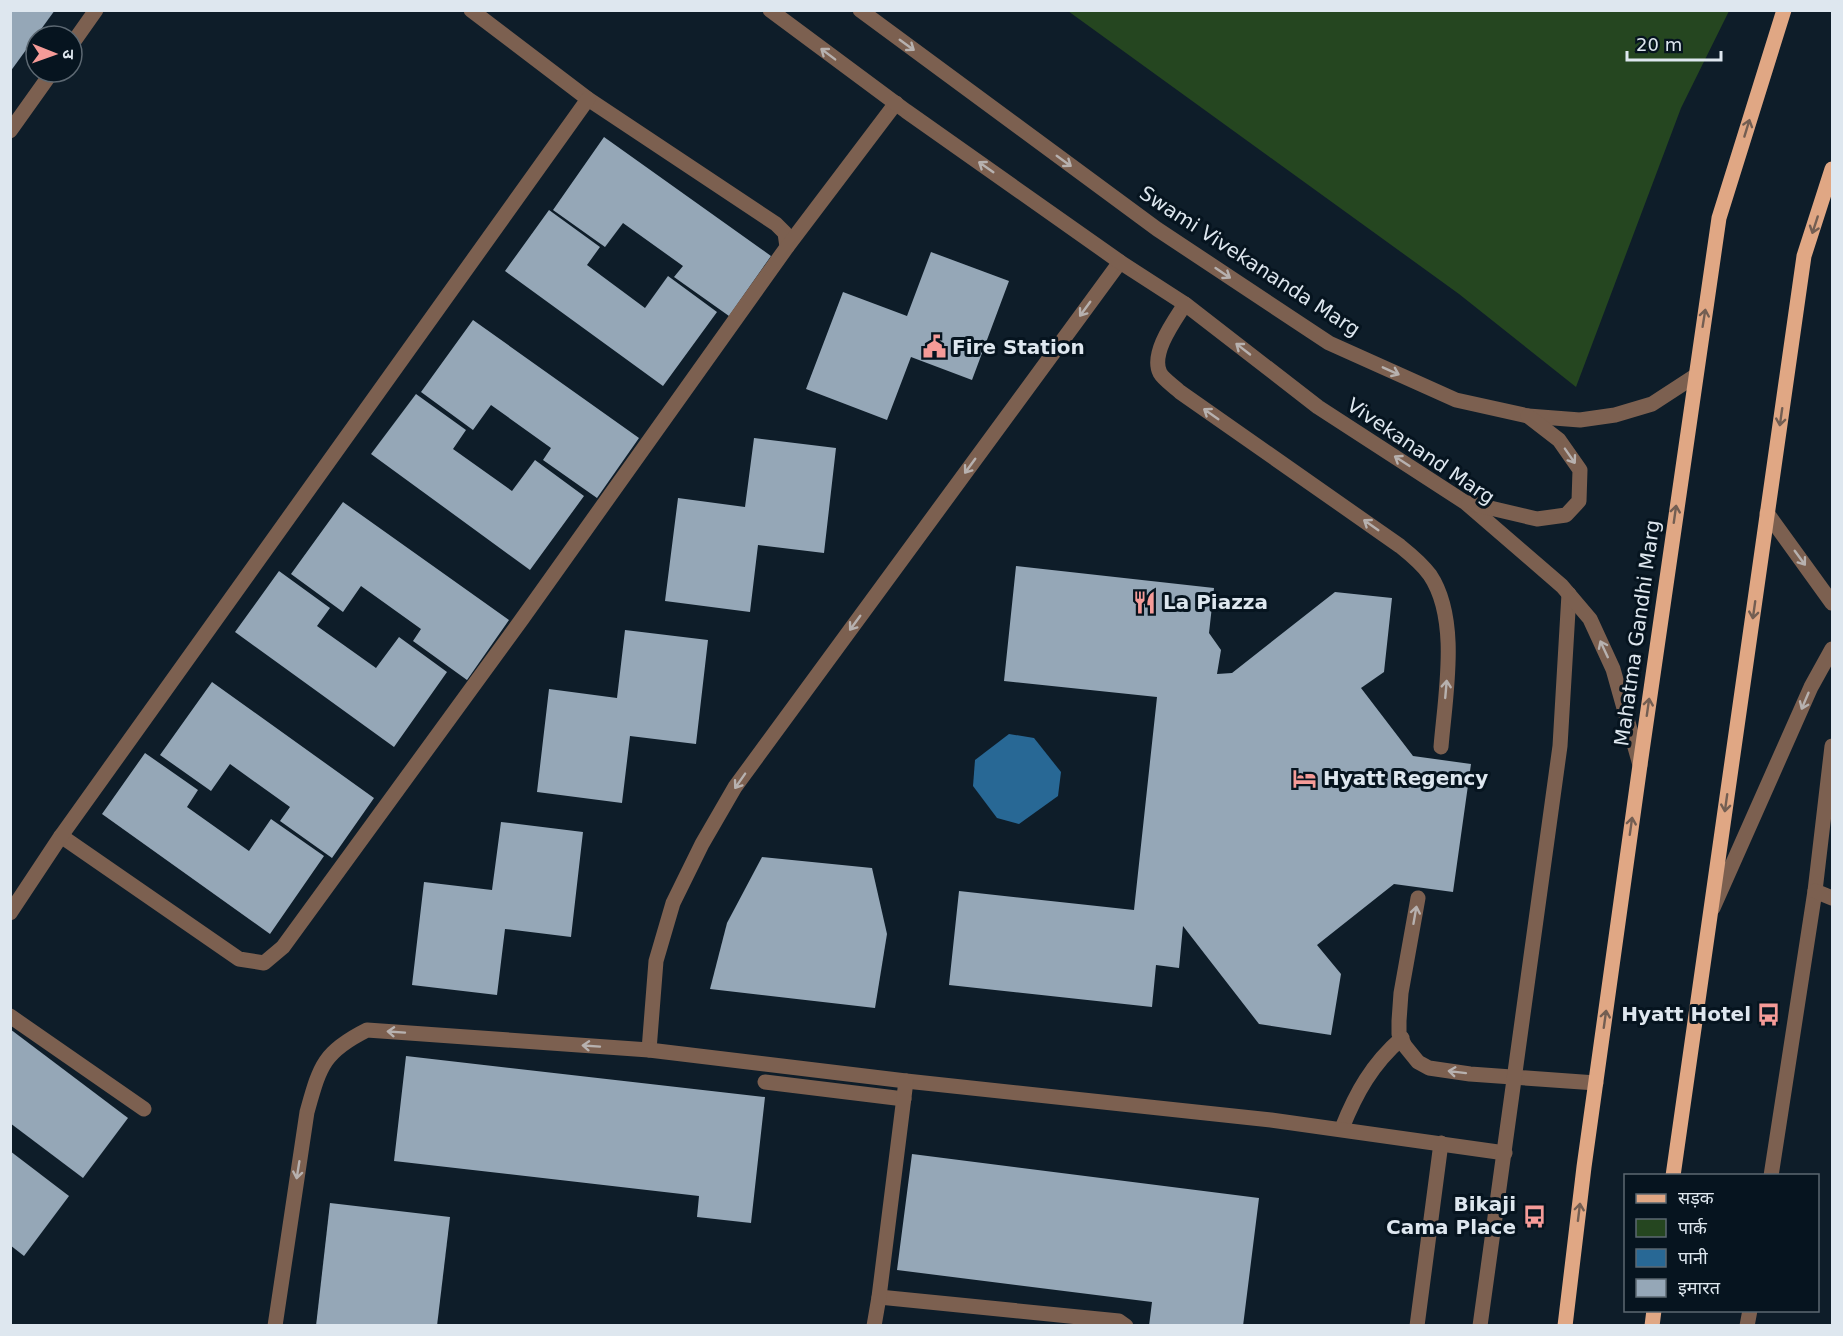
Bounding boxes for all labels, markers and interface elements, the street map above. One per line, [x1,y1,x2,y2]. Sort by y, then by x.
north arrow [24,24,84,84]
scale bar [1627,24,1722,62]
text: 20 m [1636,34,1682,55]
one-way arrow [898,39,914,51]
one-way arrow [820,48,836,60]
text: उ [59,49,78,60]
one-way arrow [1742,119,1753,138]
one-way arrow [1055,154,1071,167]
one-way arrow [979,161,995,173]
street label: Swami Vivekananda Marg [1135,181,1365,341]
one-way arrow [1808,215,1819,234]
one-way arrow [1215,267,1231,279]
one-way arrow [1079,300,1092,316]
one-way arrow [1699,308,1710,328]
public building icon: Fire Station [921,334,947,360]
place label: Fire Station [952,335,1085,359]
one-way arrow [1236,343,1252,355]
one-way arrow [1382,366,1400,377]
street label: Vivekanand Marg [1343,393,1499,509]
one-way arrow [1776,406,1787,426]
one-way arrow [1203,408,1220,420]
one-way arrow [1564,447,1576,463]
one-way arrow [1394,455,1411,468]
one-way arrow [964,458,976,474]
one-way arrow [1670,504,1681,524]
street label: Mahatma Gandhi Marg [1609,518,1665,748]
one-way arrow [1363,519,1379,531]
one-way arrow [1794,550,1806,566]
restaurant icon: La Piazza [1132,589,1158,615]
place label: La Piazza [1163,590,1268,614]
one-way arrow [1748,599,1759,619]
one-way arrow [849,615,861,631]
one-way arrow [1597,640,1609,658]
one-way arrow [1441,680,1452,699]
one-way arrow [1798,691,1810,709]
one-way arrow [1643,697,1654,717]
hotel icon: Hyatt Regency [1292,765,1318,791]
place label: Hyatt Regency [1323,766,1488,790]
one-way arrow [734,772,746,788]
one-way arrow [1721,792,1732,812]
one-way arrow [1626,817,1637,836]
one-way arrow [1409,906,1420,926]
bus stop icon: Hyatt Hotel [1756,1001,1782,1027]
place label: Hyatt Hotel [1621,1002,1751,1026]
one-way arrow [1599,1010,1610,1030]
one-way arrow [387,1027,407,1038]
one-way arrow [581,1040,601,1051]
one-way arrow [1448,1067,1468,1078]
one-way arrow [292,1160,303,1179]
legend [1624,1174,1819,1312]
text: सड़क [1678,1187,1715,1208]
place label: Bikaji Cama Place [1386,1192,1516,1239]
bus stop icon: Bikaji Cama Place [1521,1203,1547,1229]
one-way arrow [1574,1203,1585,1223]
text: पार्क [1678,1217,1708,1238]
text: पानी [1678,1247,1708,1268]
text: इमारत [1678,1277,1721,1298]

